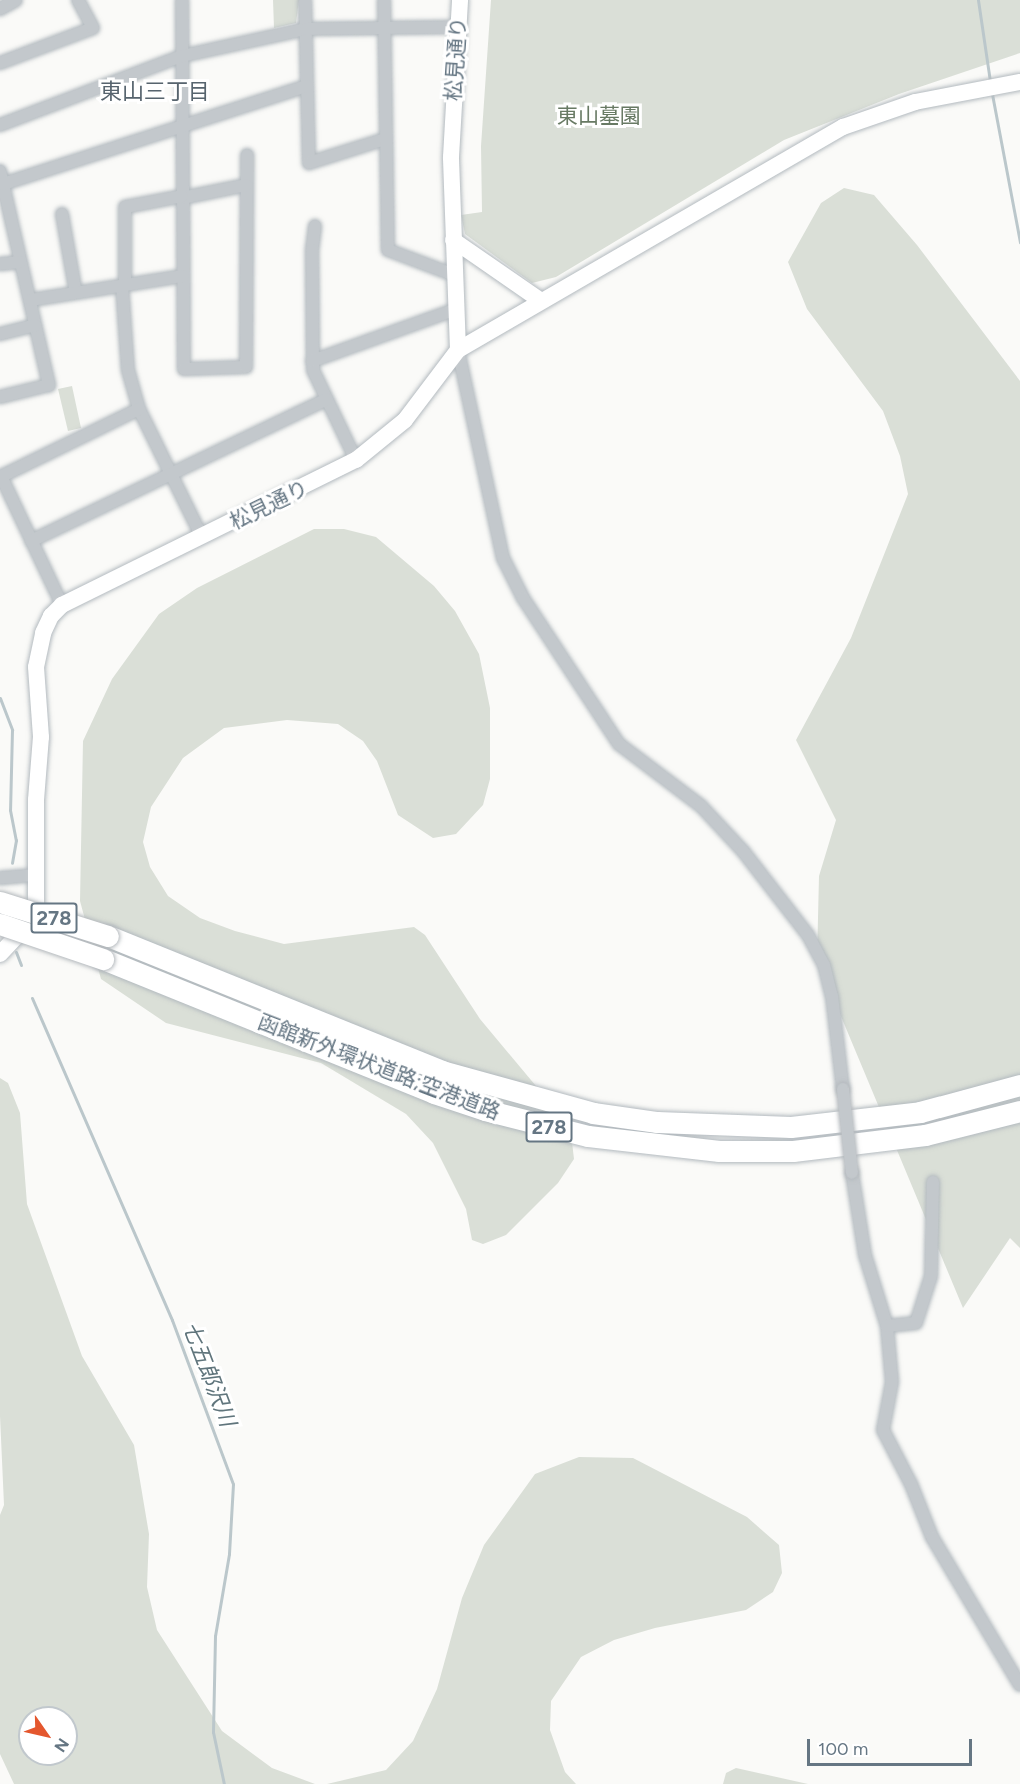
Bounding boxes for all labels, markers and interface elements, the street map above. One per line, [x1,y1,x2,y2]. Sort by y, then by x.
street label: 松見通り [441,16,471,102]
district label: 東山三丁目 [100,79,210,105]
park label: 東山墓園 [557,103,641,129]
street label: 松見通り [226,475,312,535]
road number: 278 [30,901,78,935]
street label: 函館新外環状道路;空港道路 [254,1009,504,1125]
road number: 278 [525,1110,573,1144]
water label: 七五郎沢川 [177,1318,241,1430]
north arrow [18,1706,78,1766]
scale bar [810,1727,975,1765]
text: N [50,1735,73,1756]
text: 100 m [818,1738,868,1760]

